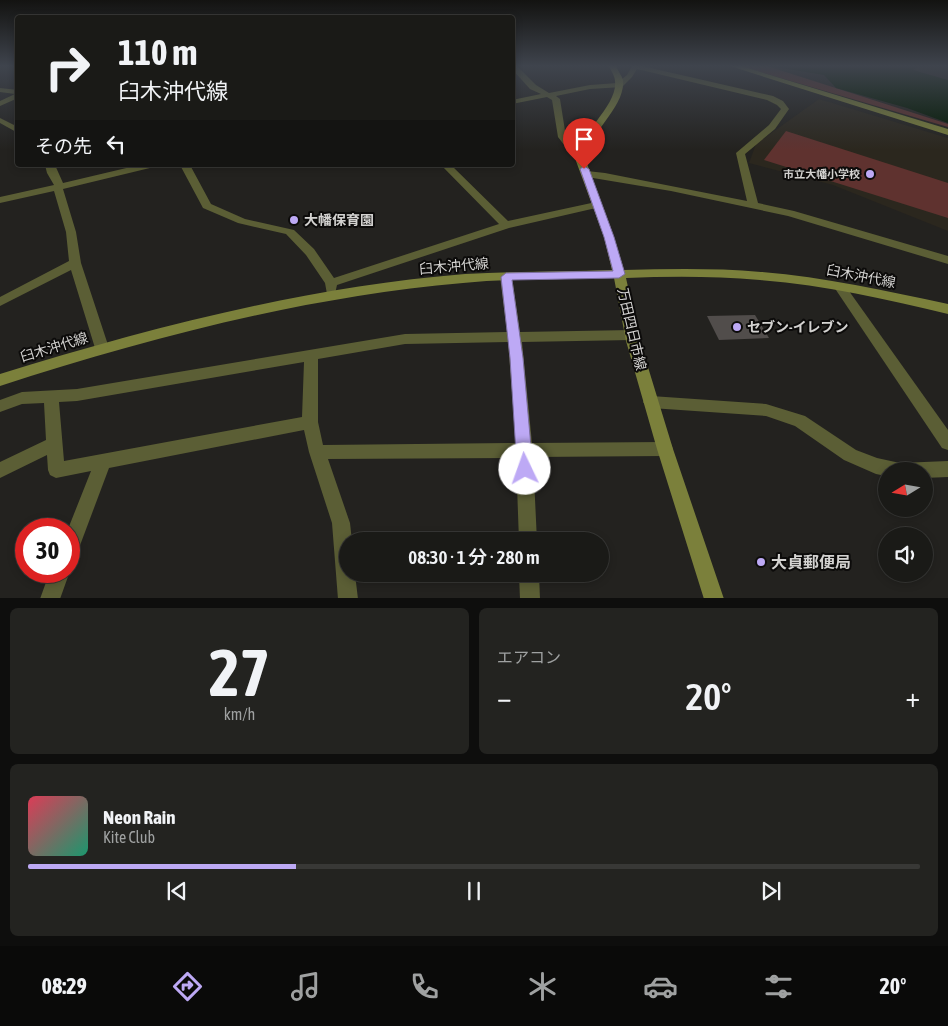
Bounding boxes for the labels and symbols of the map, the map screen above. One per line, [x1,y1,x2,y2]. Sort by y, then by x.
pin [563,118,605,169]
place label: 市立大幡小学校 [783,168,860,180]
marker: 市立大幡小学校 [864,168,876,180]
place label: 大幡保育園 [304,212,374,228]
marker: 大幡保育園 [288,214,300,226]
street label: 臼木沖代線 [418,255,490,277]
street label: 臼木沖代線 [825,261,897,291]
street label: 万田四日市線 [615,286,649,372]
place label: セブン-イレブン [747,319,849,335]
marker: セブン-イレブン [731,321,743,333]
street label: 臼木沖代線 [18,329,90,365]
position arrow [498,442,550,494]
north arrow [878,462,932,518]
speed limit sign: 30 [15,518,80,583]
place label: 大貞郵便局 [771,553,851,571]
marker: 大貞郵便局 [755,556,767,568]

